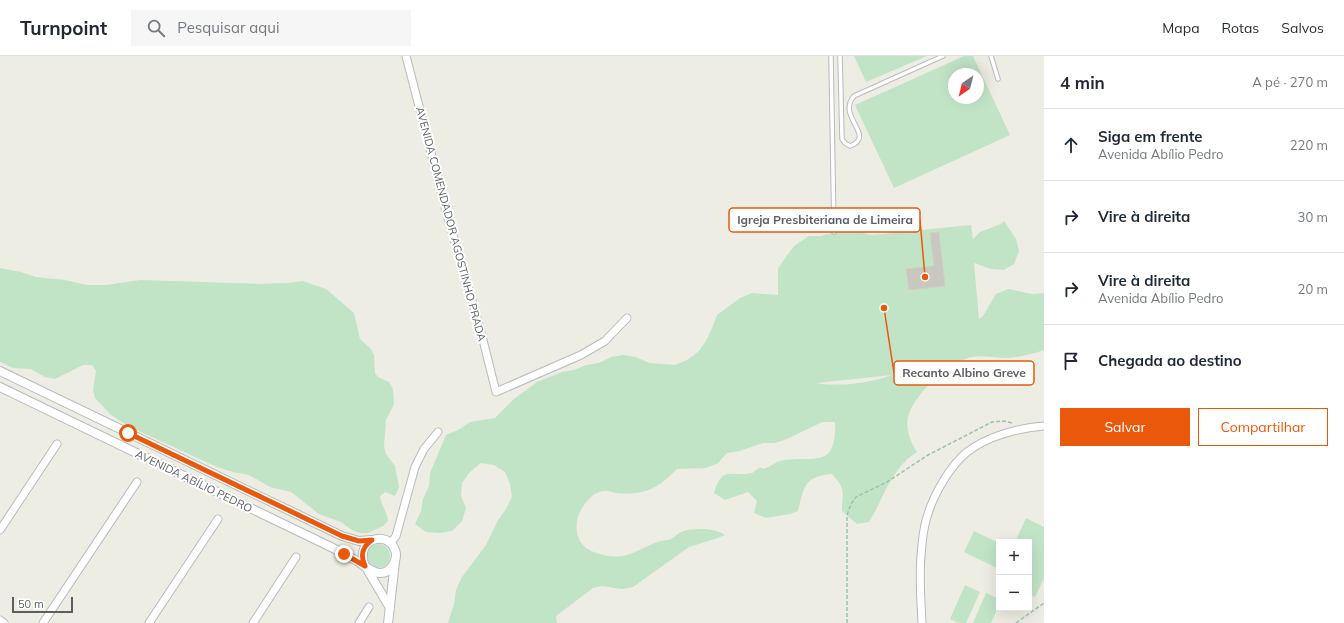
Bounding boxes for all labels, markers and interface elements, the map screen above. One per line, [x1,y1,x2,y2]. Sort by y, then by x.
search box [131,10,411,46]
text: Turnpoint [20,16,107,40]
icon: search [145,17,167,39]
text: Pesquisar aqui [177,18,280,37]
text: Mapa [1162,19,1200,37]
text: Rotas [1222,19,1259,37]
text: Salvos [1281,19,1324,37]
north arrow [948,68,984,104]
text: 4 min [1060,72,1105,93]
text: A pé · 270 m [1252,74,1328,90]
street label: AVENIDA COMENDADOR AGOSTINHO PRADA [413,105,489,343]
text: Siga em frente [1098,127,1203,146]
icon: ahead [1060,134,1082,156]
text: 220 m [1290,137,1328,153]
text: Avenida Abílio Pedro [1098,146,1223,162]
icon: right [1060,206,1082,228]
text: Vire à direita [1098,207,1190,226]
callout: Igreja Presbiteriana de Limeira [729,208,920,232]
text: 30 m [1298,209,1328,225]
text: Igreja Presbiteriana de Limeira [737,212,913,227]
text: Vire à direita [1098,271,1190,290]
icon: right [1060,278,1082,300]
text: 20 m [1298,281,1328,297]
text: Avenida Abílio Pedro [1098,290,1223,306]
icon: arrive [1060,350,1082,372]
text: Chegada ao destino [1098,351,1242,370]
callout: Recanto Albino Greve [894,361,1034,385]
text: Recanto Albino Greve [902,365,1026,380]
button: Salvar [1060,408,1190,446]
button: Compartilhar [1198,408,1328,446]
route start [119,424,137,442]
street label: AVENIDA ABÍLIO PEDRO [133,447,255,515]
map controls [996,539,1032,611]
button: + [996,539,1032,575]
route end [335,545,353,563]
button: − [996,575,1032,611]
scale bar [12,595,73,614]
text: 50 m [18,597,44,611]

